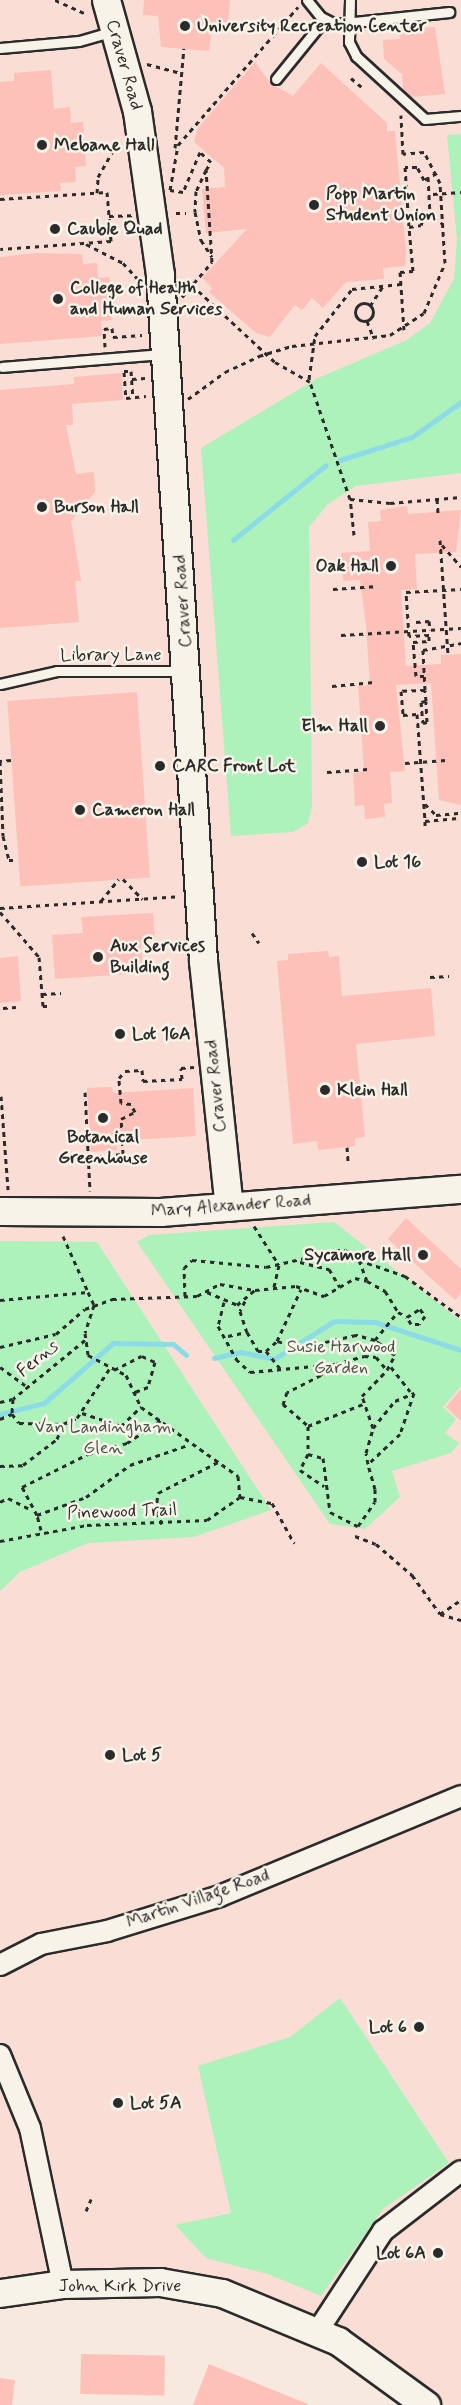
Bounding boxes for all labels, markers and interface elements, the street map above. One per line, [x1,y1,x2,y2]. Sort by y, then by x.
place label: University Recreation Center [197,15,423,37]
street label: Craver Road [101,17,147,113]
marker: University Recreation Center [178,19,192,33]
place label: Mebane Hall [54,134,154,156]
marker: Mebane Hall [35,138,49,152]
place label: Popp Martin Student Union [326,184,436,226]
marker: Popp Martin Student Union [307,198,321,212]
place label: Cauble Quad [67,218,163,240]
marker: Cauble Quad [48,222,62,236]
place label: College of Health and Human Services [70,278,229,320]
marker: College of Health and Human Services [51,292,65,306]
place label: Burson Hall [54,496,139,518]
marker: Burson Hall [35,500,49,514]
street label: Craver Road [169,554,197,648]
place label: Oak Hall [315,555,379,577]
marker: Oak Hall [384,559,398,573]
street label: Library Lane [60,644,162,666]
place label: Elm Hall [302,715,368,737]
marker: Elm Hall [373,719,387,733]
place label: CARC Front Lot [172,755,292,777]
marker: CARC Front Lot [153,759,167,773]
place label: Cameron Hall [92,799,197,821]
marker: Cameron Hall [73,803,87,817]
place label: Lot 16 [374,851,421,873]
marker: Lot 16 [355,855,369,869]
place label: Aux Services Building [110,936,205,978]
marker: Aux Services Building [91,950,105,964]
place label: Lot 16A [132,1023,191,1045]
marker: Lot 16A [113,1027,127,1041]
street label: Craver Road [200,1038,232,1134]
place label: Klein Hall [337,1079,409,1101]
marker: Klein Hall [318,1083,332,1097]
marker: Botanical Greenhouse [96,1111,110,1125]
place label: Botanical Greenhouse [58,1127,148,1170]
street label: Mary Alexander Road [150,1190,312,1222]
place label: Sycamore Hall [305,1244,411,1266]
marker: Sycamore Hall [416,1248,430,1262]
street label: Ferns [13,1336,63,1382]
park label: Susie Harwood Garden [287,1337,395,1380]
park label: Van Landingham Glen [38,1417,168,1460]
street label: Pinewood Trail [68,1499,176,1525]
place label: Lot 5 [122,1744,162,1766]
marker: Lot 5 [103,1748,117,1762]
street label: Martin Village Road [125,1865,271,1933]
place label: Lot 6 [369,2016,407,2038]
marker: Lot 6 [412,2020,426,2034]
place label: Lot 5A [130,2092,182,2114]
marker: Lot 5A [111,2096,125,2110]
place label: Lot 6A [376,2242,426,2264]
marker: Lot 6A [431,2246,445,2260]
street label: John Kirk Drive [59,2275,181,2297]

